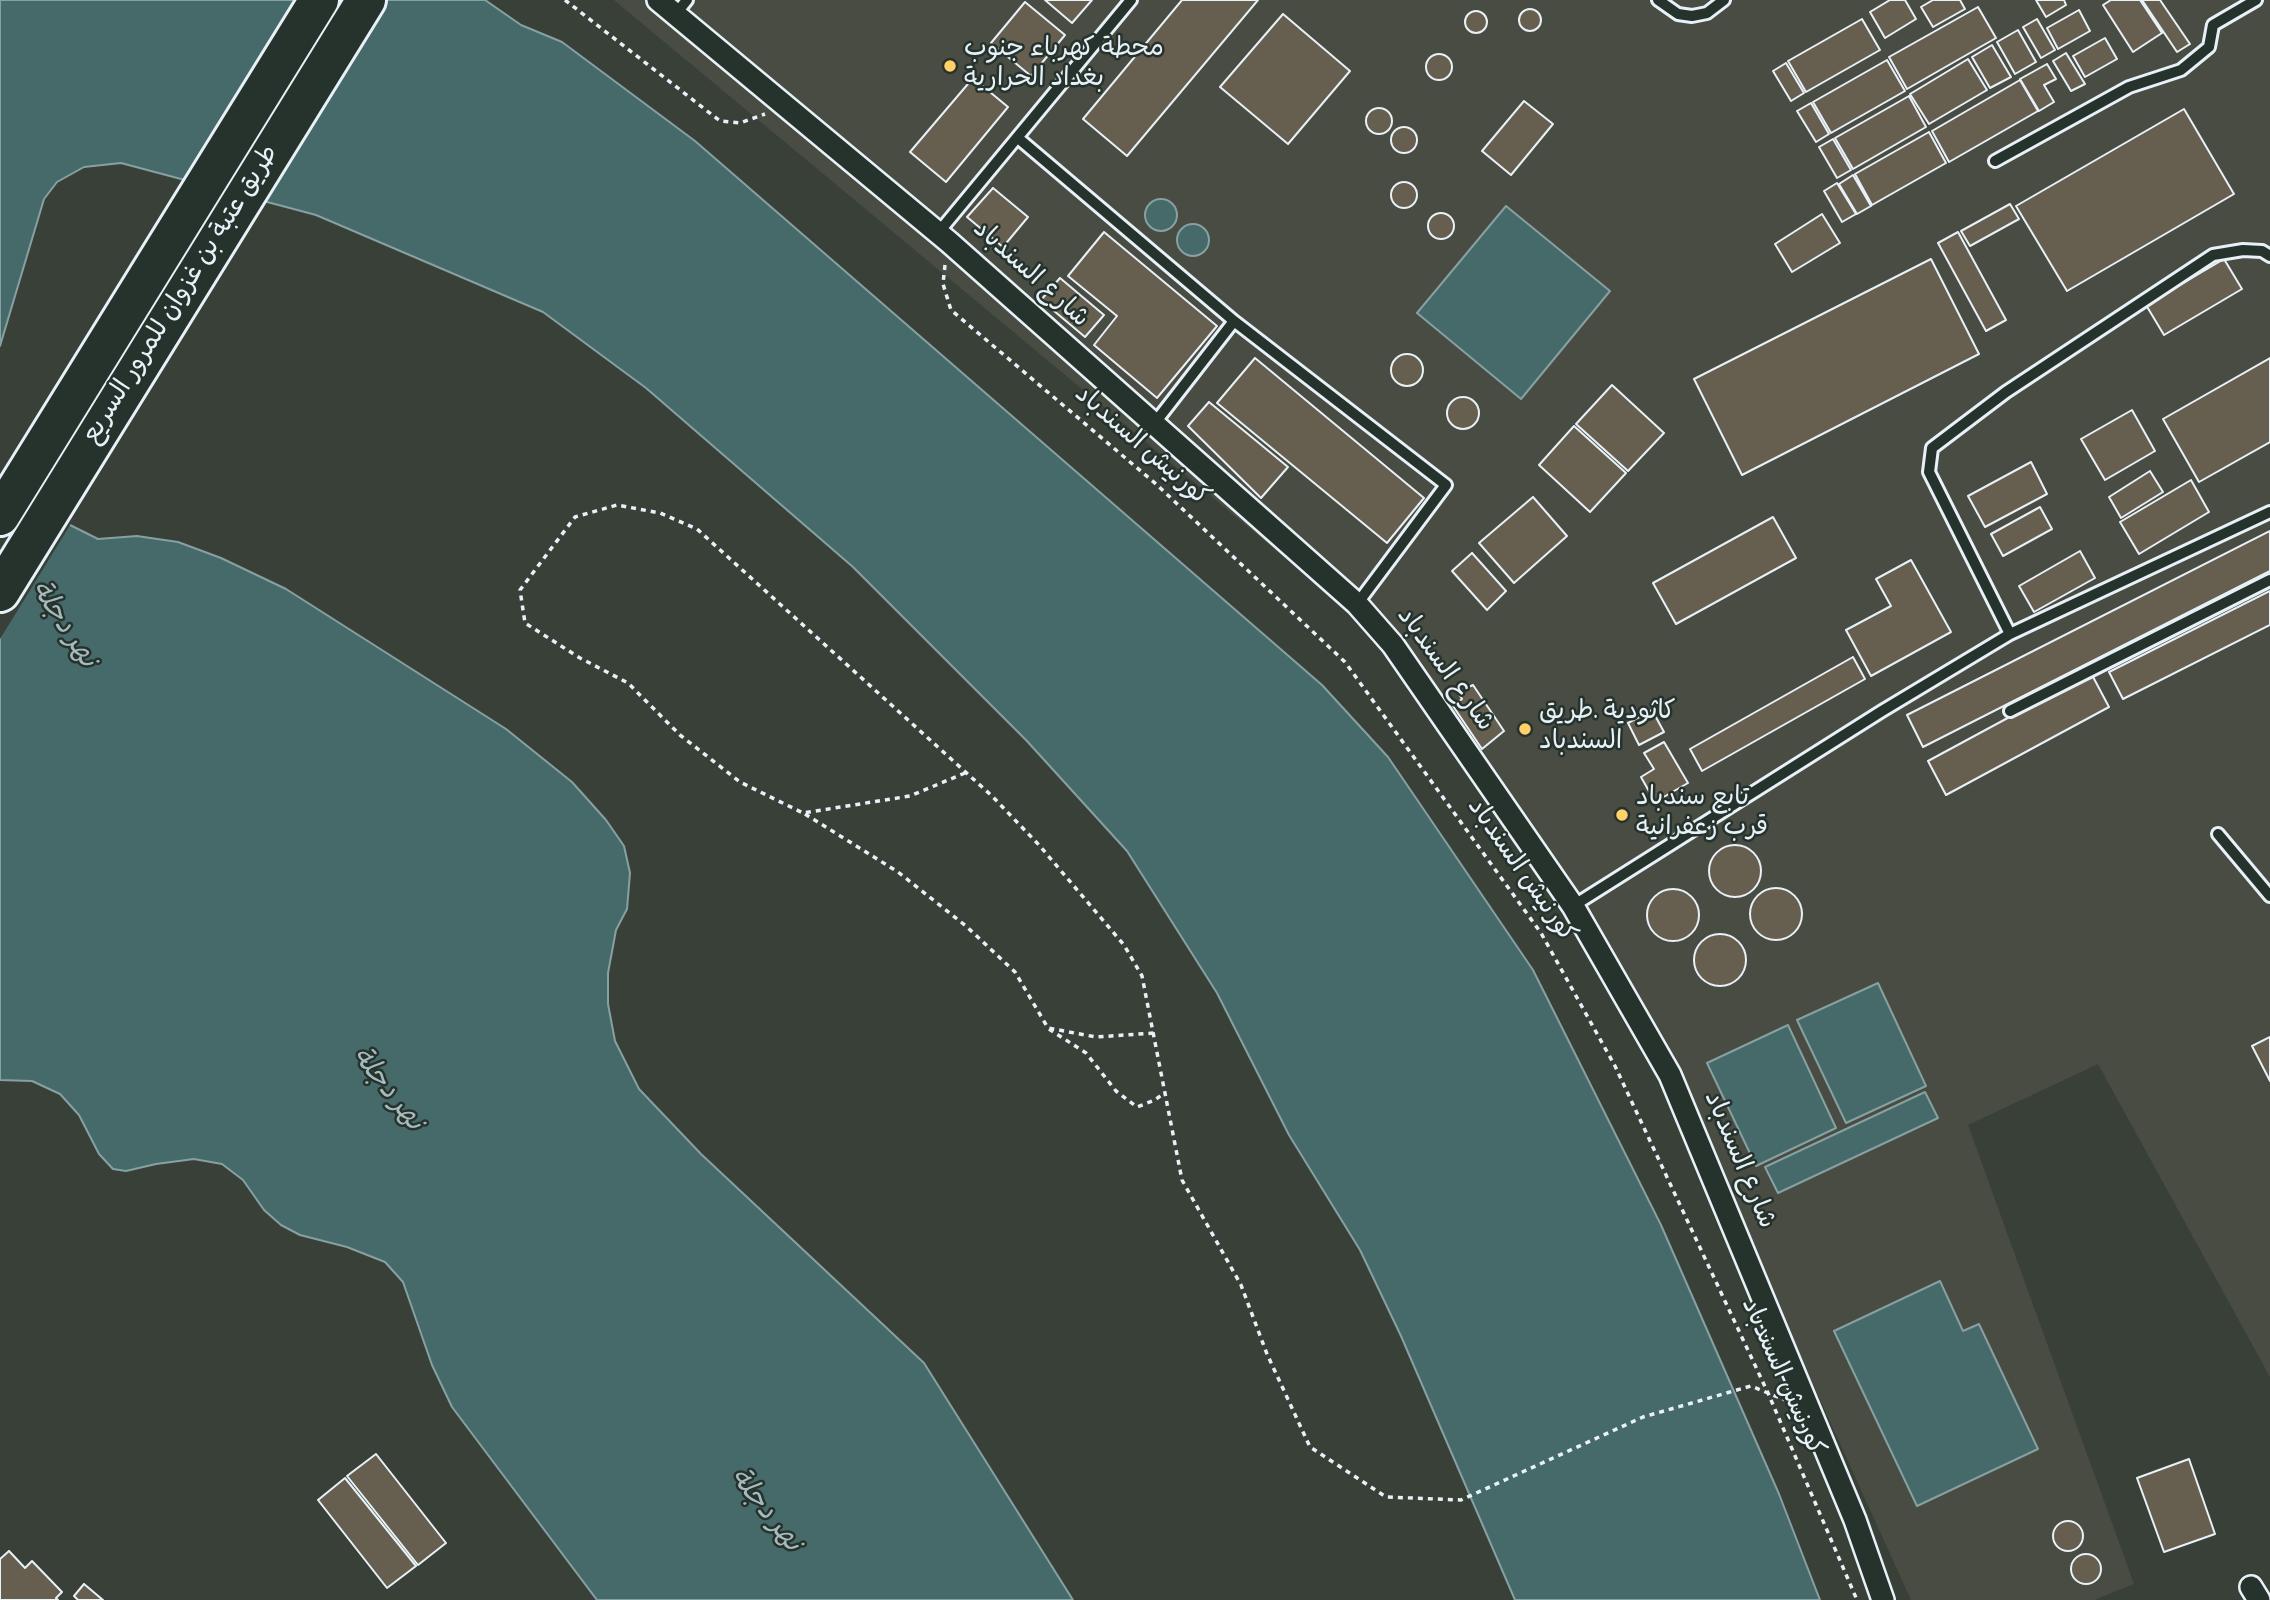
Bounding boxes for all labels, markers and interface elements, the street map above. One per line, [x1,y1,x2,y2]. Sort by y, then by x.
place label: محطة كهرباء جنوب بغداد الحرارية [964,35,1164,96]
marker: محطة كهرباء جنوب بغداد الحرارية [942,58,958,74]
street label: طريق عتبة بن غزوان للمرور السريع [78,141,288,451]
street label: شارع السندباد [964,216,1094,336]
street label: كورنيش السندباد [1066,381,1214,515]
water label: نهر دجلة [20,576,102,676]
street label: شارع السندباد [1388,603,1498,739]
place label: كاثودية .طريق السندباد [1539,698,1676,760]
marker: كاثودية .طريق السندباد [1517,721,1533,737]
place label: تابع سندباد قرب زعفرانية [1636,784,1768,846]
street label: كورنيش السندباد [1458,794,1580,950]
marker: تابع سندباد قرب زعفرانية [1614,807,1630,823]
water label: نهر دجلة [342,1042,428,1140]
street label: شارع السندباد [1694,1088,1780,1234]
street label: كورنيش السندباد [1731,1294,1829,1462]
water label: نهر دجلة [720,1463,806,1561]

